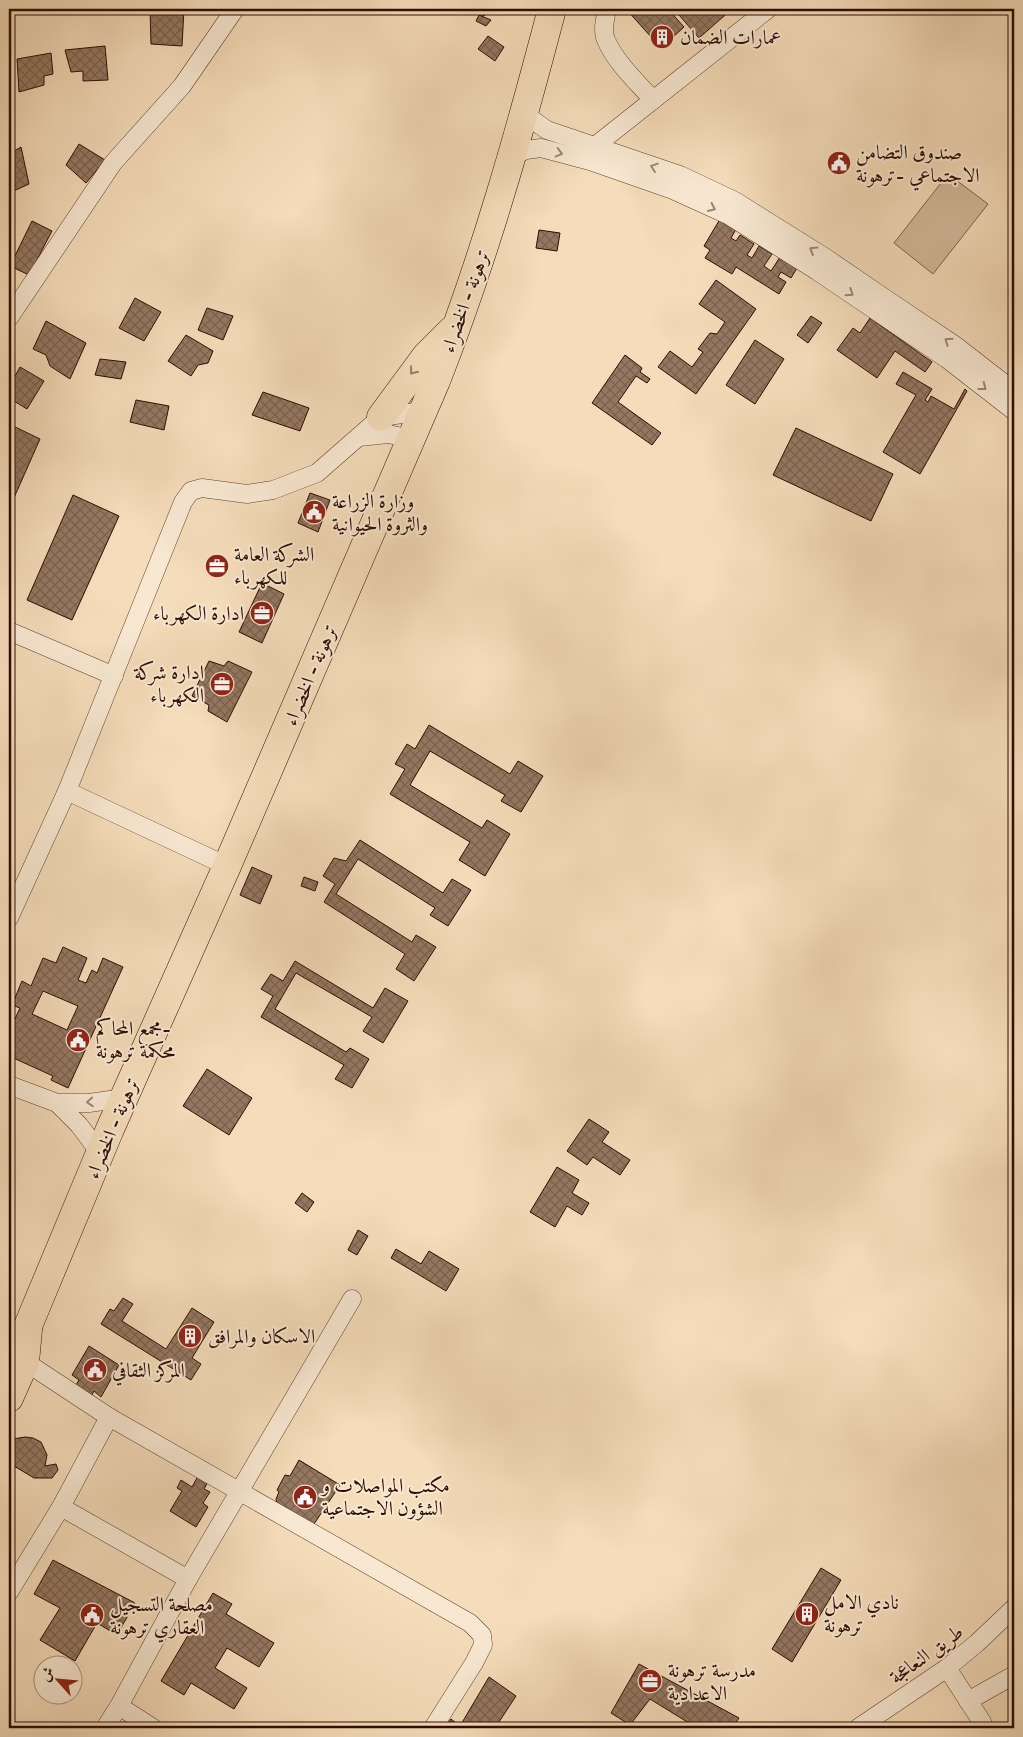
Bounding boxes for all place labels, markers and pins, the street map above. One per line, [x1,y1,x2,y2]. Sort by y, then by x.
building icon: عمارات الضمان [649,24,675,50]
place label: عمارات الضمان [680,26,781,51]
place label: صندوق التضامن الاجتماعي -ترهونة [856,141,980,191]
public building icon: صندوق التضامن الاجتماعي -ترهونة [826,150,852,176]
place label: وزارة الزراعة والثروة الحيوانية [332,490,428,538]
public building icon: وزارة الزراعة والثروة الحيوانية [301,499,327,525]
place label: الشركة العامة للكهرباء [234,542,314,591]
office icon: الشركة العامة للكهرباء [204,553,230,579]
office icon: ادارة الكهرباء [249,600,275,626]
place label: ادارة الكهرباء [153,602,244,627]
place label: ادارة شركة الكهرباء [133,660,204,709]
office icon: ادارة شركة الكهرباء [209,671,235,697]
place label: مجمع المحاكم- محكمة ترهونة [96,1017,175,1065]
public building icon: مجمع المحاكم- محكمة ترهونة [65,1027,91,1053]
building icon: الاسكان والمرافق [177,1323,203,1349]
place label: الاسكان والمرافق [208,1325,315,1350]
public building icon: المركز الثقافي [82,1357,108,1383]
place label: المركز الثقافي [112,1359,185,1386]
place label: مكتب المواصلات و الشؤون الاجتماعية [320,1474,450,1522]
public building icon: مكتب المواصلات و الشؤون الاجتماعية [292,1484,318,1510]
place label: نادي الامل ترهونة [824,1591,899,1639]
place label: مصلحة التسجيل العقاري ترهونة [110,1593,213,1643]
building icon: نادي الامل ترهونة [794,1601,820,1627]
public building icon: مصلحة التسجيل العقاري ترهونة [79,1602,105,1628]
place label: مدرسة ترهونة الاعدادية [668,1659,756,1707]
office icon: مدرسة ترهونة الاعدادية [637,1668,663,1694]

